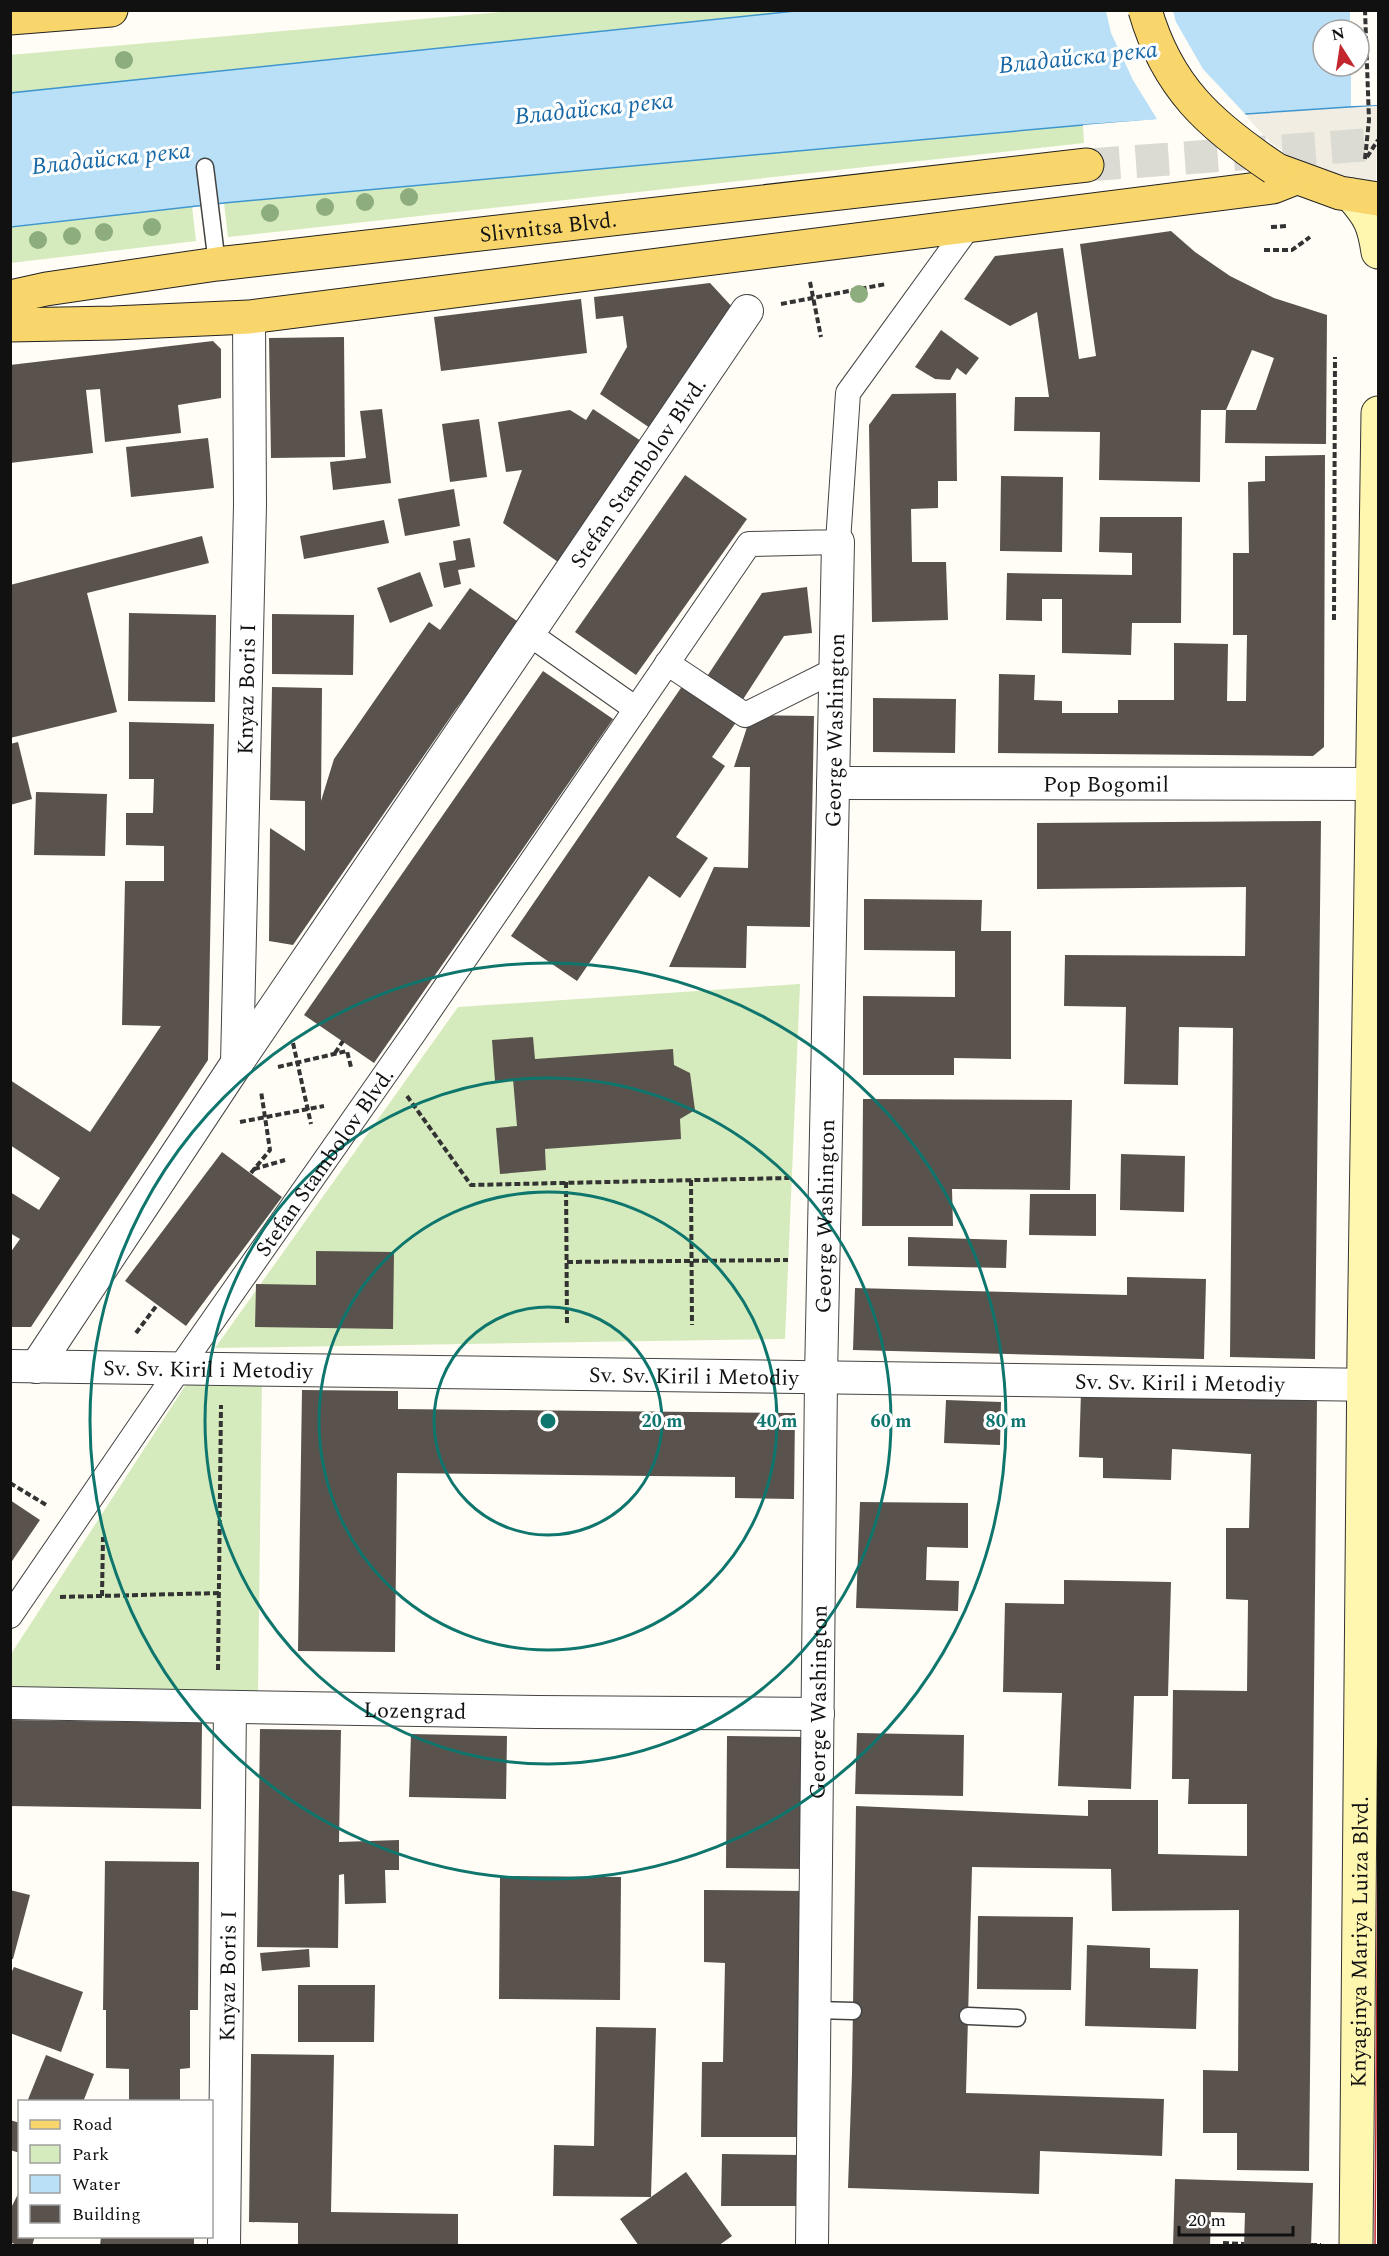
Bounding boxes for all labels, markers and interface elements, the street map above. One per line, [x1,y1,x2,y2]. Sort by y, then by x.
north arrow [1311,18,1371,78]
text: N [1329,21,1347,47]
water label: Владайска река [997,32,1160,84]
water label: Владайска река [513,83,676,135]
water label: Владайска река [30,133,193,185]
street label: Slivnitsa Blvd. [478,204,619,252]
street label: Stefan Stambolov Blvd. [562,371,715,575]
street label: Knyaz Boris I [229,623,265,755]
street label: George Washington [817,633,854,828]
street label: Pop Bogomil [1043,768,1169,802]
street label: Stefan Stambolov Blvd. [247,1062,403,1264]
street label: George Washington [807,1119,844,1314]
street label: Sv. Sv. Kiril i Metodiy [103,1352,315,1388]
street label: Sv. Sv. Kiril i Metodiy [589,1359,801,1395]
street label: Sv. Sv. Kiril i Metodiy [1075,1366,1287,1402]
text: 20 m [642,1408,682,1435]
text: 40 m [757,1408,797,1435]
text: 60 m [871,1408,911,1435]
text: 80 m [986,1408,1026,1435]
centre of rings [538,1411,558,1431]
street label: George Washington [802,1605,837,1799]
street label: Lozengrad [363,1694,467,1729]
street label: Knyaginya Mariya Luiza Blvd. [1342,1796,1378,2088]
street label: Knyaz Boris I [211,1910,246,2042]
legend [18,2100,213,2238]
text: Road [72,2111,113,2138]
text: Park [72,2141,109,2168]
text: Water [72,2171,120,2198]
scale bar [1179,2199,1293,2237]
text: Building [72,2201,141,2228]
text: 20 m [1188,2207,1226,2234]

